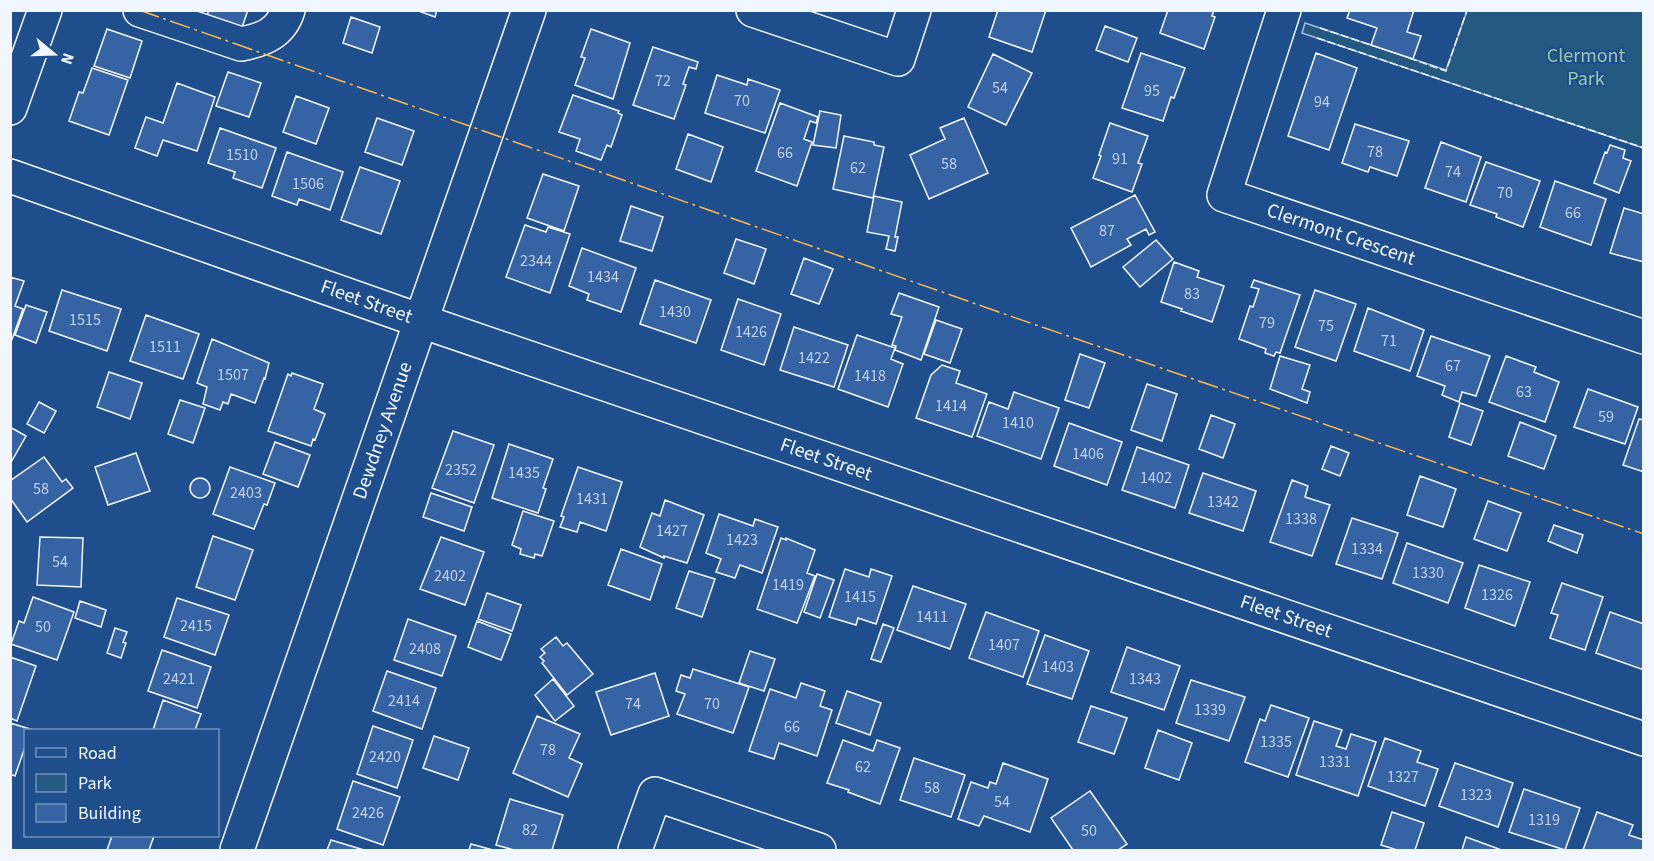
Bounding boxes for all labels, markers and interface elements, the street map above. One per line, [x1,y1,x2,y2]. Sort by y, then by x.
north arrow [24,24,84,84]
park label: Clermont Park [1547,42,1625,93]
text: N [55,50,79,67]
house number: 72 [655,70,671,92]
house number: 54 [992,77,1008,99]
house number: 95 [1144,80,1160,102]
house number: 70 [734,90,750,112]
house number: 94 [1314,91,1330,113]
house number: 78 [1367,141,1383,163]
house number: 66 [777,142,793,164]
house number: 1510 [226,144,258,166]
house number: 91 [1112,148,1128,170]
house number: 58 [941,153,957,175]
house number: 62 [850,157,866,179]
house number: 74 [1445,161,1461,183]
house number: 1506 [292,173,324,195]
house number: 70 [1497,182,1513,204]
street label: Clermont Crescent [1263,196,1419,273]
house number: 66 [1565,202,1581,224]
house number: 87 [1099,220,1115,242]
house number: 2344 [520,250,552,272]
house number: 1434 [587,266,619,288]
street label: Fleet Street [317,273,416,331]
house number: 83 [1184,283,1200,305]
house number: 1430 [659,301,691,323]
house number: 1515 [69,309,101,331]
house number: 79 [1259,312,1275,334]
house number: 75 [1318,315,1334,337]
house number: 1426 [735,321,767,343]
house number: 71 [1381,330,1397,352]
house number: 1511 [149,336,181,358]
house number: 1422 [798,347,830,369]
house number: 67 [1445,355,1461,377]
street label: Dewdney Avenue [346,358,420,503]
house number: 1507 [217,364,249,386]
house number: 1418 [854,365,886,387]
house number: 63 [1516,381,1532,403]
house number: 1414 [935,395,967,417]
house number: 59 [1598,406,1614,428]
house number: 1410 [1002,412,1034,434]
street label: Fleet Street [776,431,876,488]
house number: 1406 [1072,443,1104,465]
house number: 2352 [445,459,477,481]
house number: 1435 [508,462,540,484]
house number: 1402 [1140,467,1172,489]
house number: 58 [33,478,49,500]
house number: 2403 [230,482,262,504]
house number: 1431 [576,488,608,510]
house number: 1342 [1207,491,1239,513]
house number: 1338 [1285,508,1317,530]
house number: 1427 [656,520,688,542]
house number: 1423 [726,529,758,551]
house number: 1334 [1351,538,1383,560]
house number: 54 [52,551,68,573]
house number: 1330 [1412,562,1444,584]
house number: 2402 [434,565,466,587]
house number: 1419 [772,574,804,596]
house number: 1326 [1481,584,1513,606]
house number: 1415 [844,586,876,608]
street label: Fleet Street [1236,588,1336,645]
house number: 1411 [916,606,948,628]
house number: 2415 [180,615,212,637]
house number: 50 [35,616,51,638]
house number: 1407 [988,634,1020,656]
house number: 2408 [409,638,441,660]
house number: 1403 [1042,656,1074,678]
house number: 2421 [163,668,195,690]
house number: 1343 [1129,668,1161,690]
house number: 2414 [388,690,420,712]
house number: 74 [625,693,641,715]
house number: 70 [704,693,720,715]
house number: 1339 [1194,699,1226,721]
house number: 66 [784,716,800,738]
legend [24,729,219,837]
house number: 1335 [1260,731,1292,753]
house number: 78 [540,739,556,761]
text: Road [78,741,117,766]
house number: 2420 [369,746,401,768]
house number: 1331 [1319,751,1351,773]
house number: 62 [855,756,871,778]
house number: 1327 [1387,766,1419,788]
text: Park [78,771,112,796]
house number: 58 [924,777,940,799]
house number: 1323 [1460,784,1492,806]
house number: 54 [994,791,1010,813]
text: Building [78,801,141,826]
house number: 2426 [352,802,384,824]
house number: 1319 [1528,809,1560,831]
house number: 82 [522,819,538,841]
house number: 50 [1081,820,1097,842]

